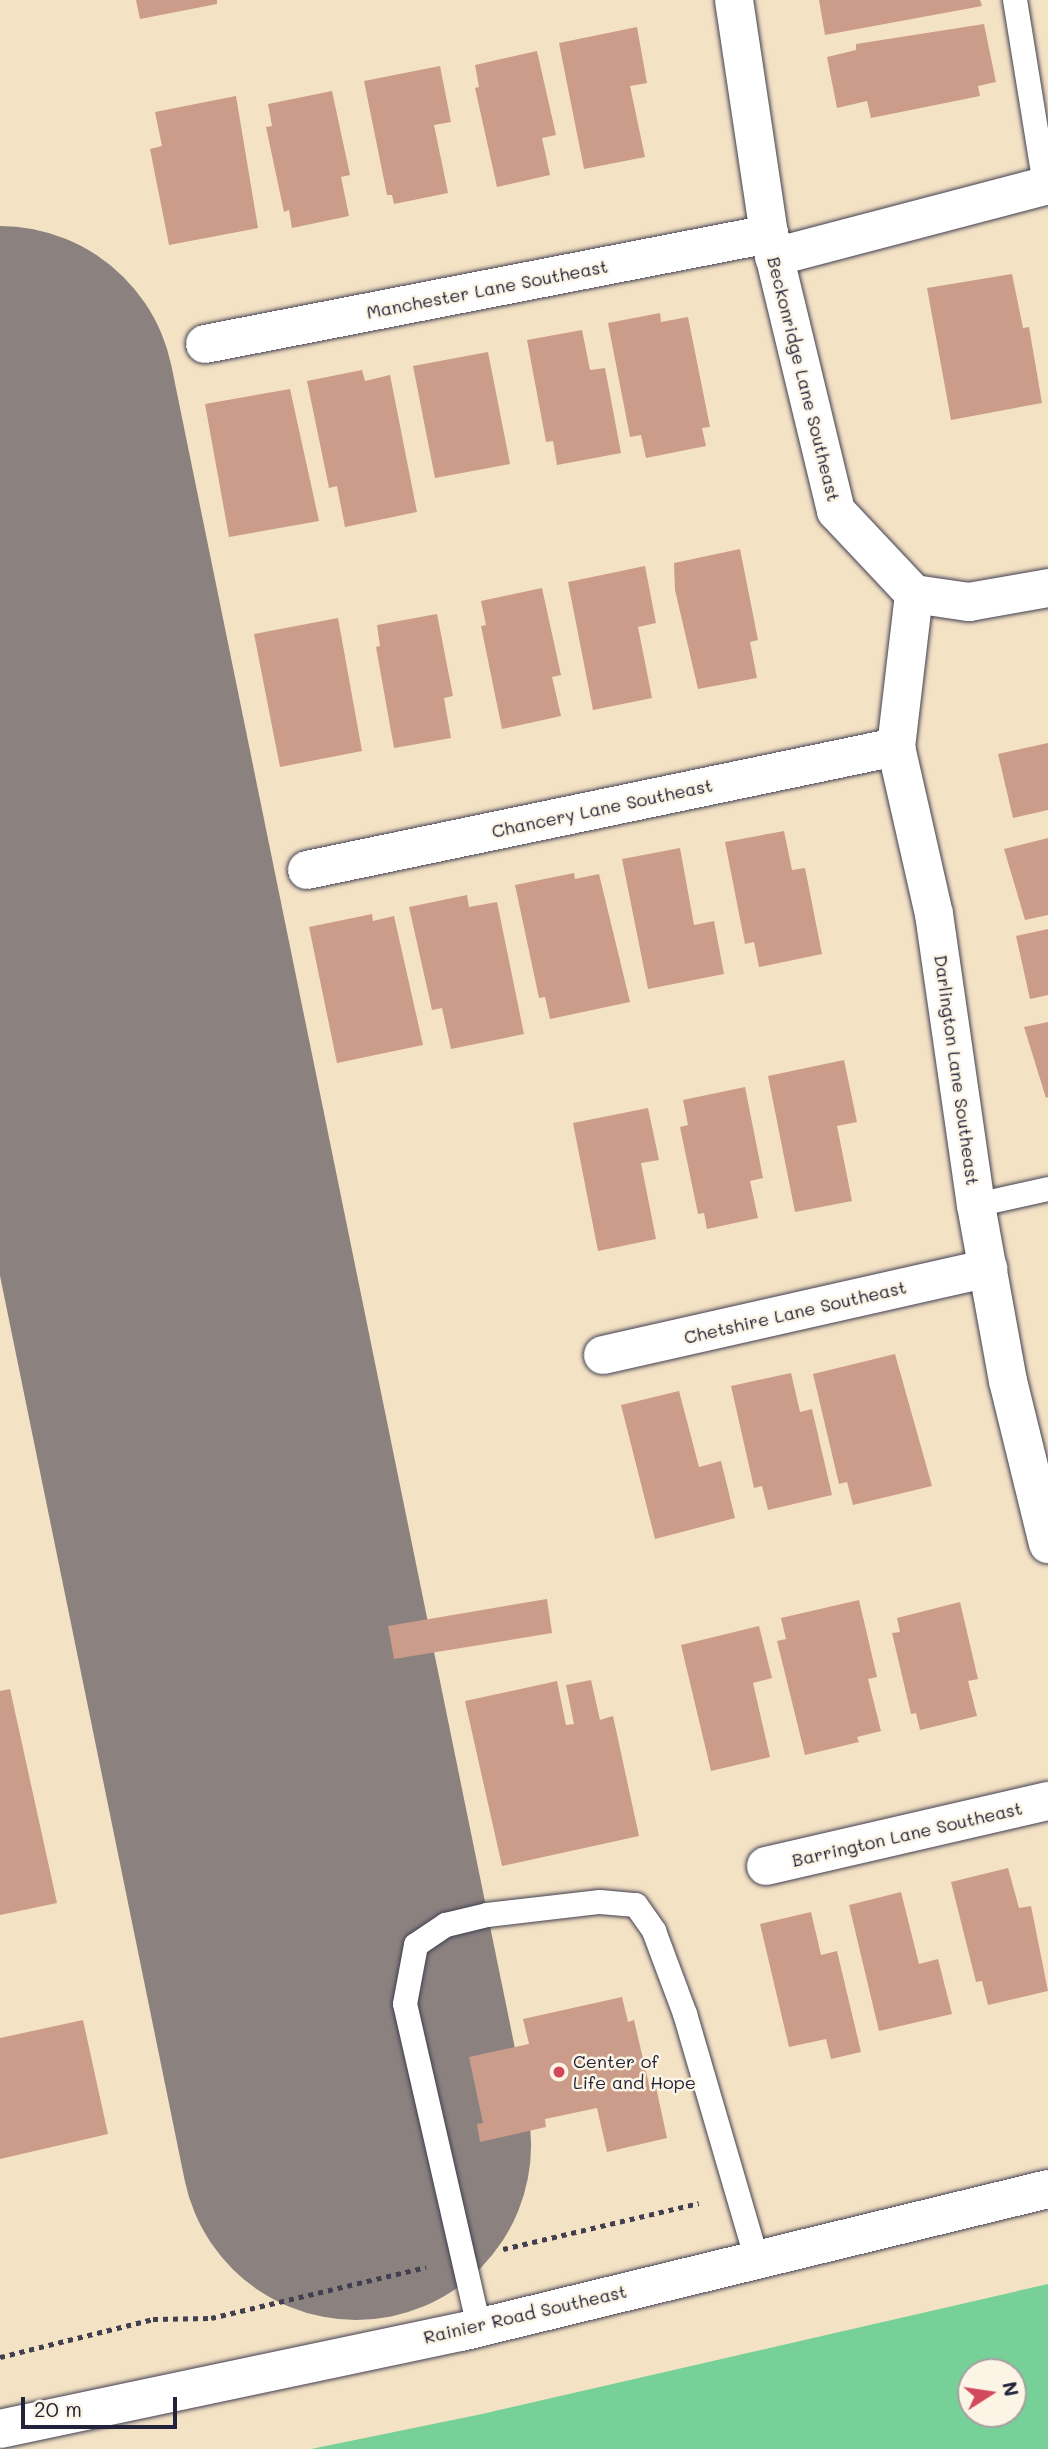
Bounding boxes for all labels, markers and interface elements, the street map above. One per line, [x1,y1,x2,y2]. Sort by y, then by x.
street label: Beckonridge Lane Southeast [763,254,845,504]
street label: Manchester Lane Southeast [365,255,609,323]
street label: Chancery Lane Southeast [490,774,714,842]
street label: Darlington Lane Southeast [930,953,984,1187]
street label: Chetshire Lane Southeast [682,1276,908,1348]
street label: Barrington Lane Southeast [790,1797,1024,1871]
place label: Center of Life and Hope [573,2051,696,2094]
marker: Center of Life and Hope [551,2064,567,2080]
street label: Rainier Road Southeast [421,2280,629,2348]
north arrow [957,2358,1027,2428]
text: N [997,2379,1025,2399]
scale bar [24,2382,180,2426]
text: 20 m [34,2395,82,2422]

